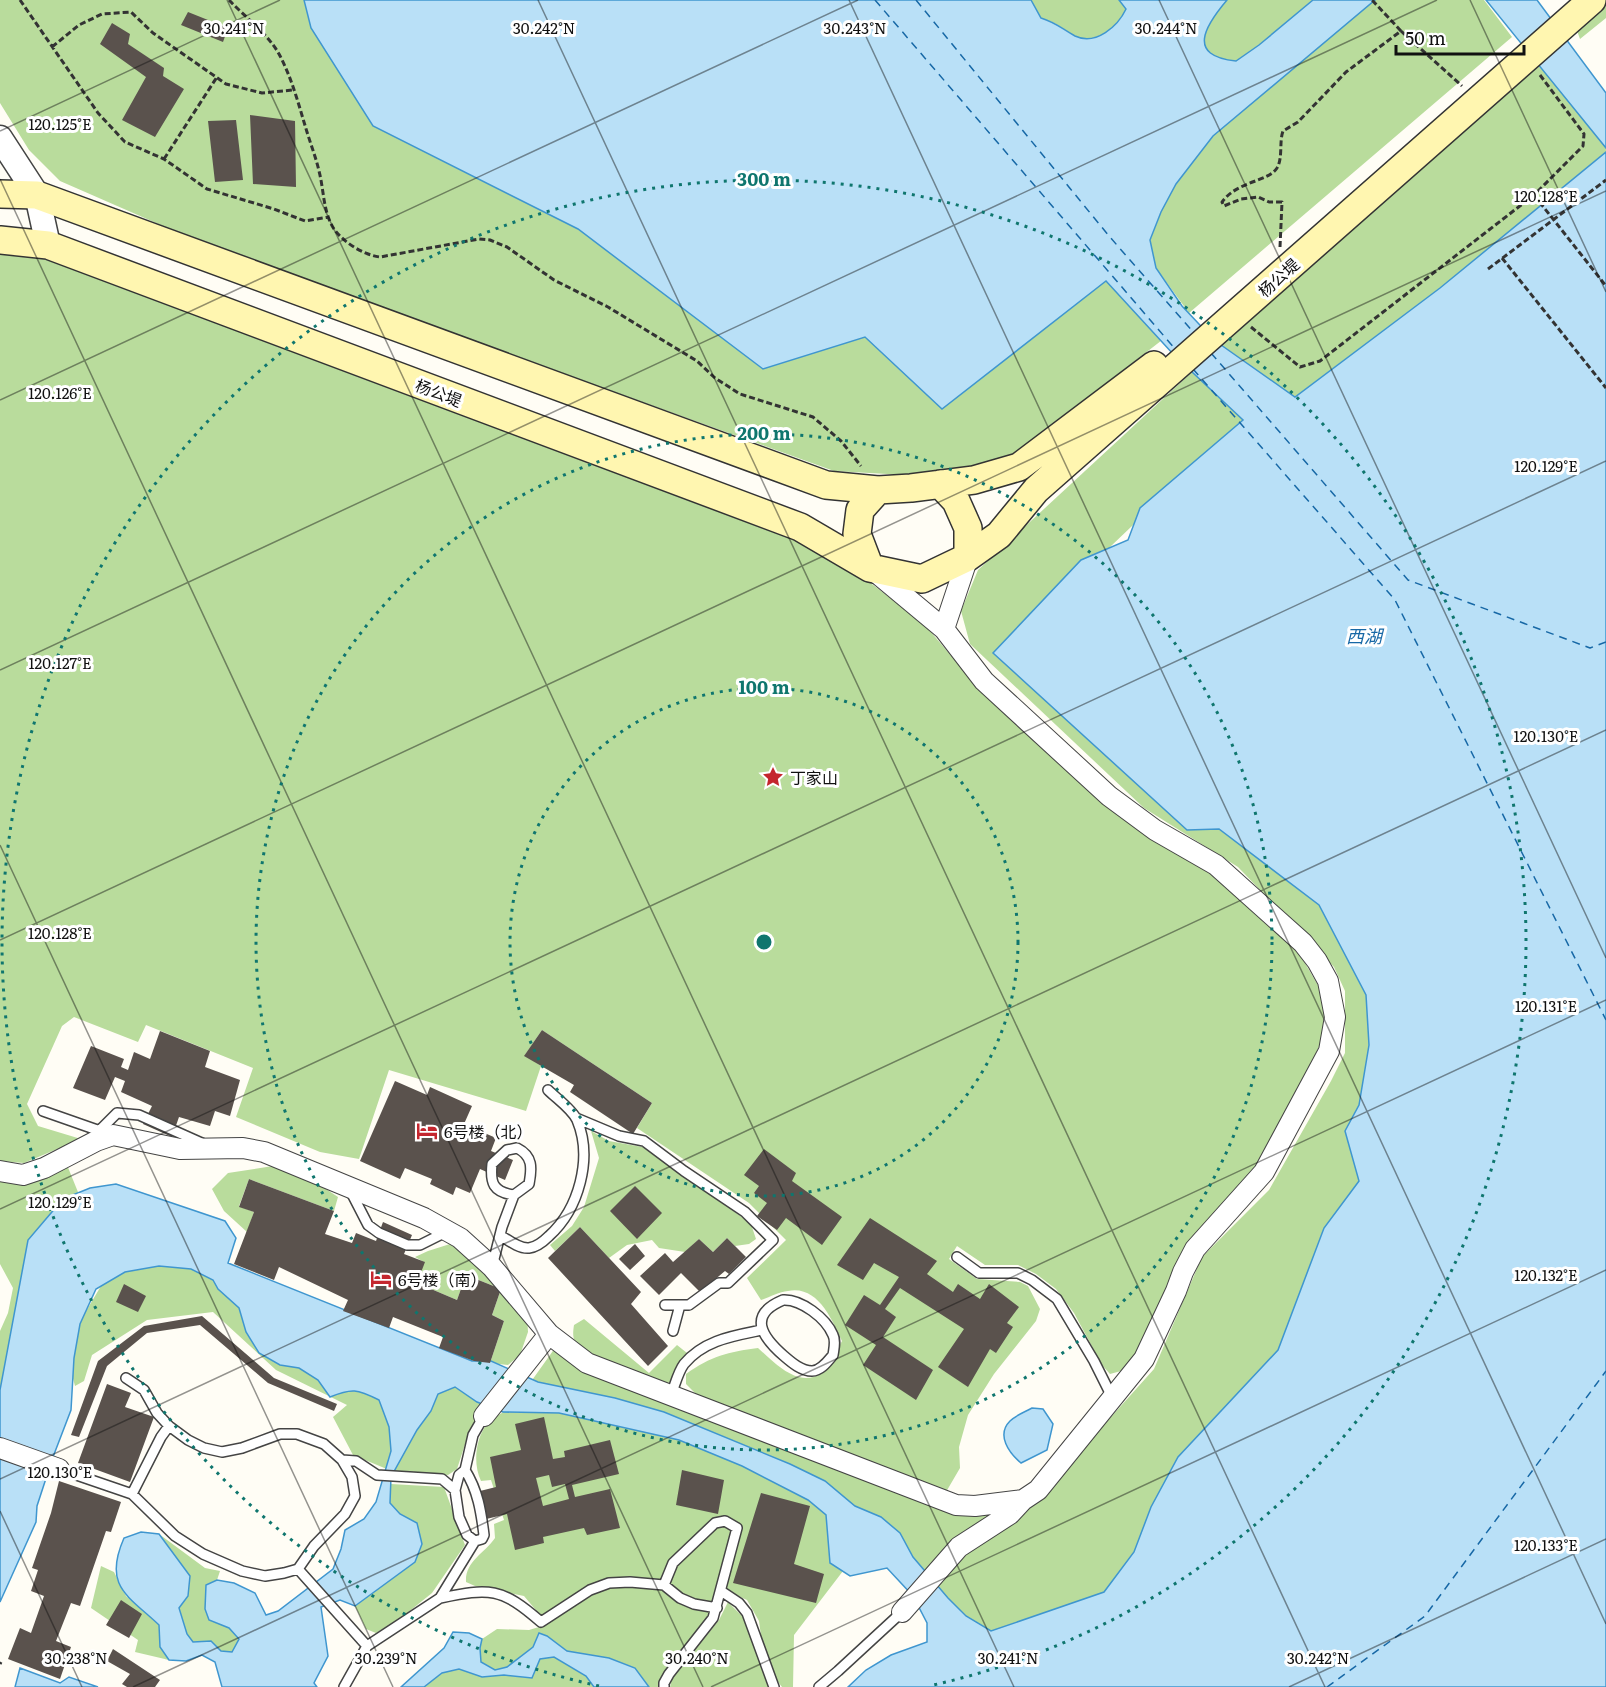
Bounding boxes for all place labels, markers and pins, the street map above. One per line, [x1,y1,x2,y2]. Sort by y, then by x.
place icon: 丁家山 [761,765,785,789]
place label: 丁家山 [790,765,838,789]
centre of rings [754,932,774,952]
hotel icon: 6号楼（北） [415,1119,439,1143]
place label: 6号楼（北） [444,1119,533,1143]
hotel icon: 6号楼（南） [369,1267,393,1291]
place label: 6号楼（南） [398,1267,487,1291]

